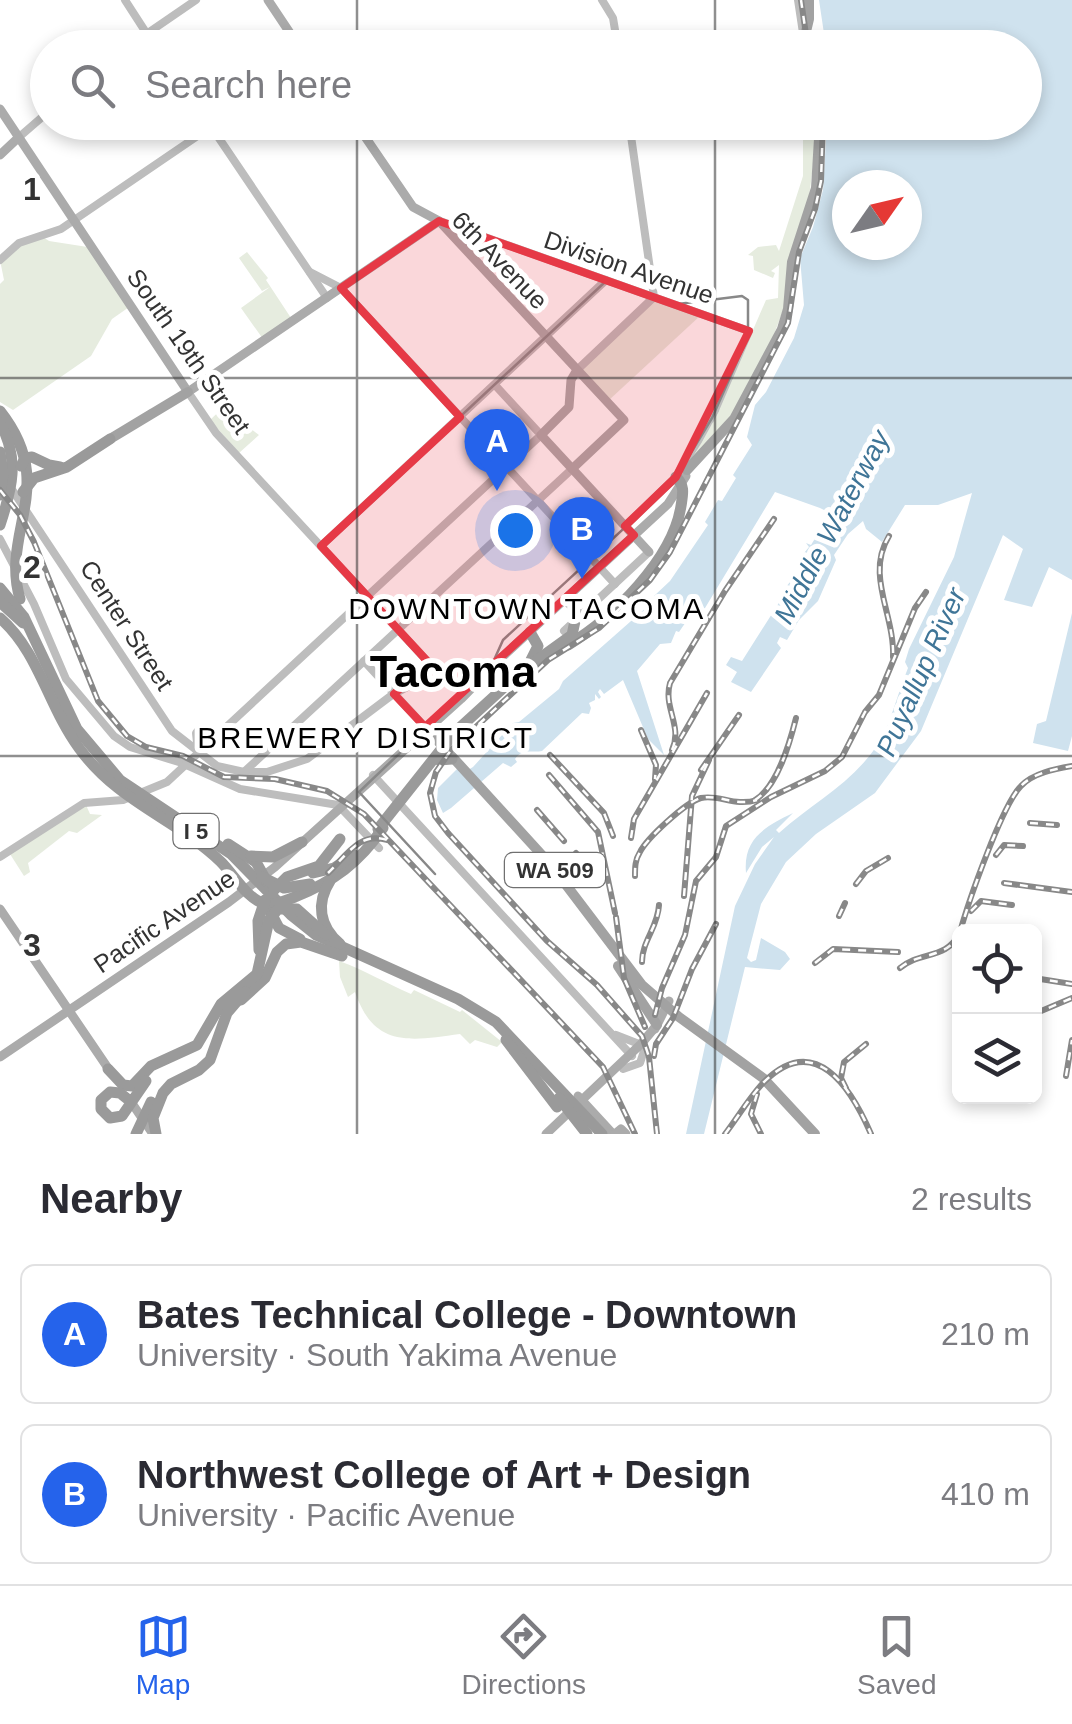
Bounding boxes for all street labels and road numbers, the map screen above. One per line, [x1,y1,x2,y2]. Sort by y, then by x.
street label: 6th Avenue [447,205,553,315]
street label: Division Avenue [541,225,717,309]
street label: South 19th Street [122,263,256,439]
street label: Center Street [75,555,179,695]
road number: I 5 [174,814,218,848]
road number: WA 509 [505,853,605,887]
street label: Pacific Avenue [88,864,240,978]

